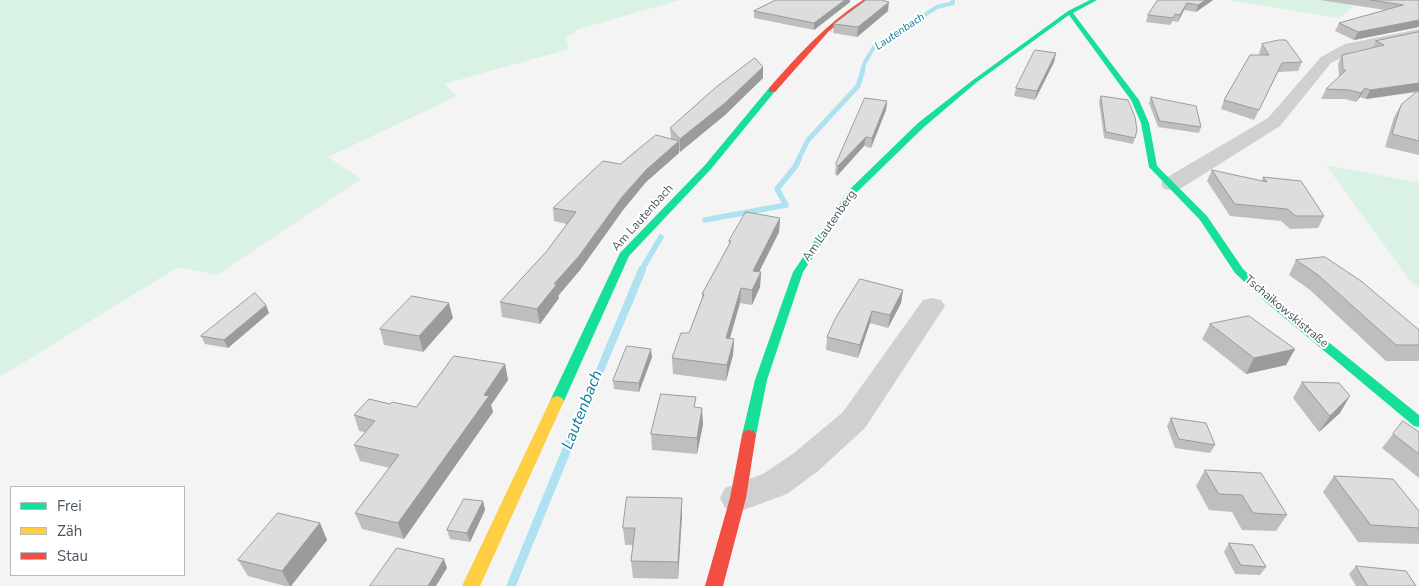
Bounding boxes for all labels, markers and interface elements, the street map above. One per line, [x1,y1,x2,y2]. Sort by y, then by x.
water label: Lautenbach [872,10,928,54]
street label: Am Lautenbach [609,182,677,254]
street label: Am Lautenberg [800,188,860,264]
street label: Tschaikowskistraße [1241,273,1331,351]
water label: Lautenbach [558,368,608,452]
legend [10,486,185,576]
text: Frei [57,496,82,516]
text: Zäh [57,521,82,541]
text: Stau [57,546,88,566]

